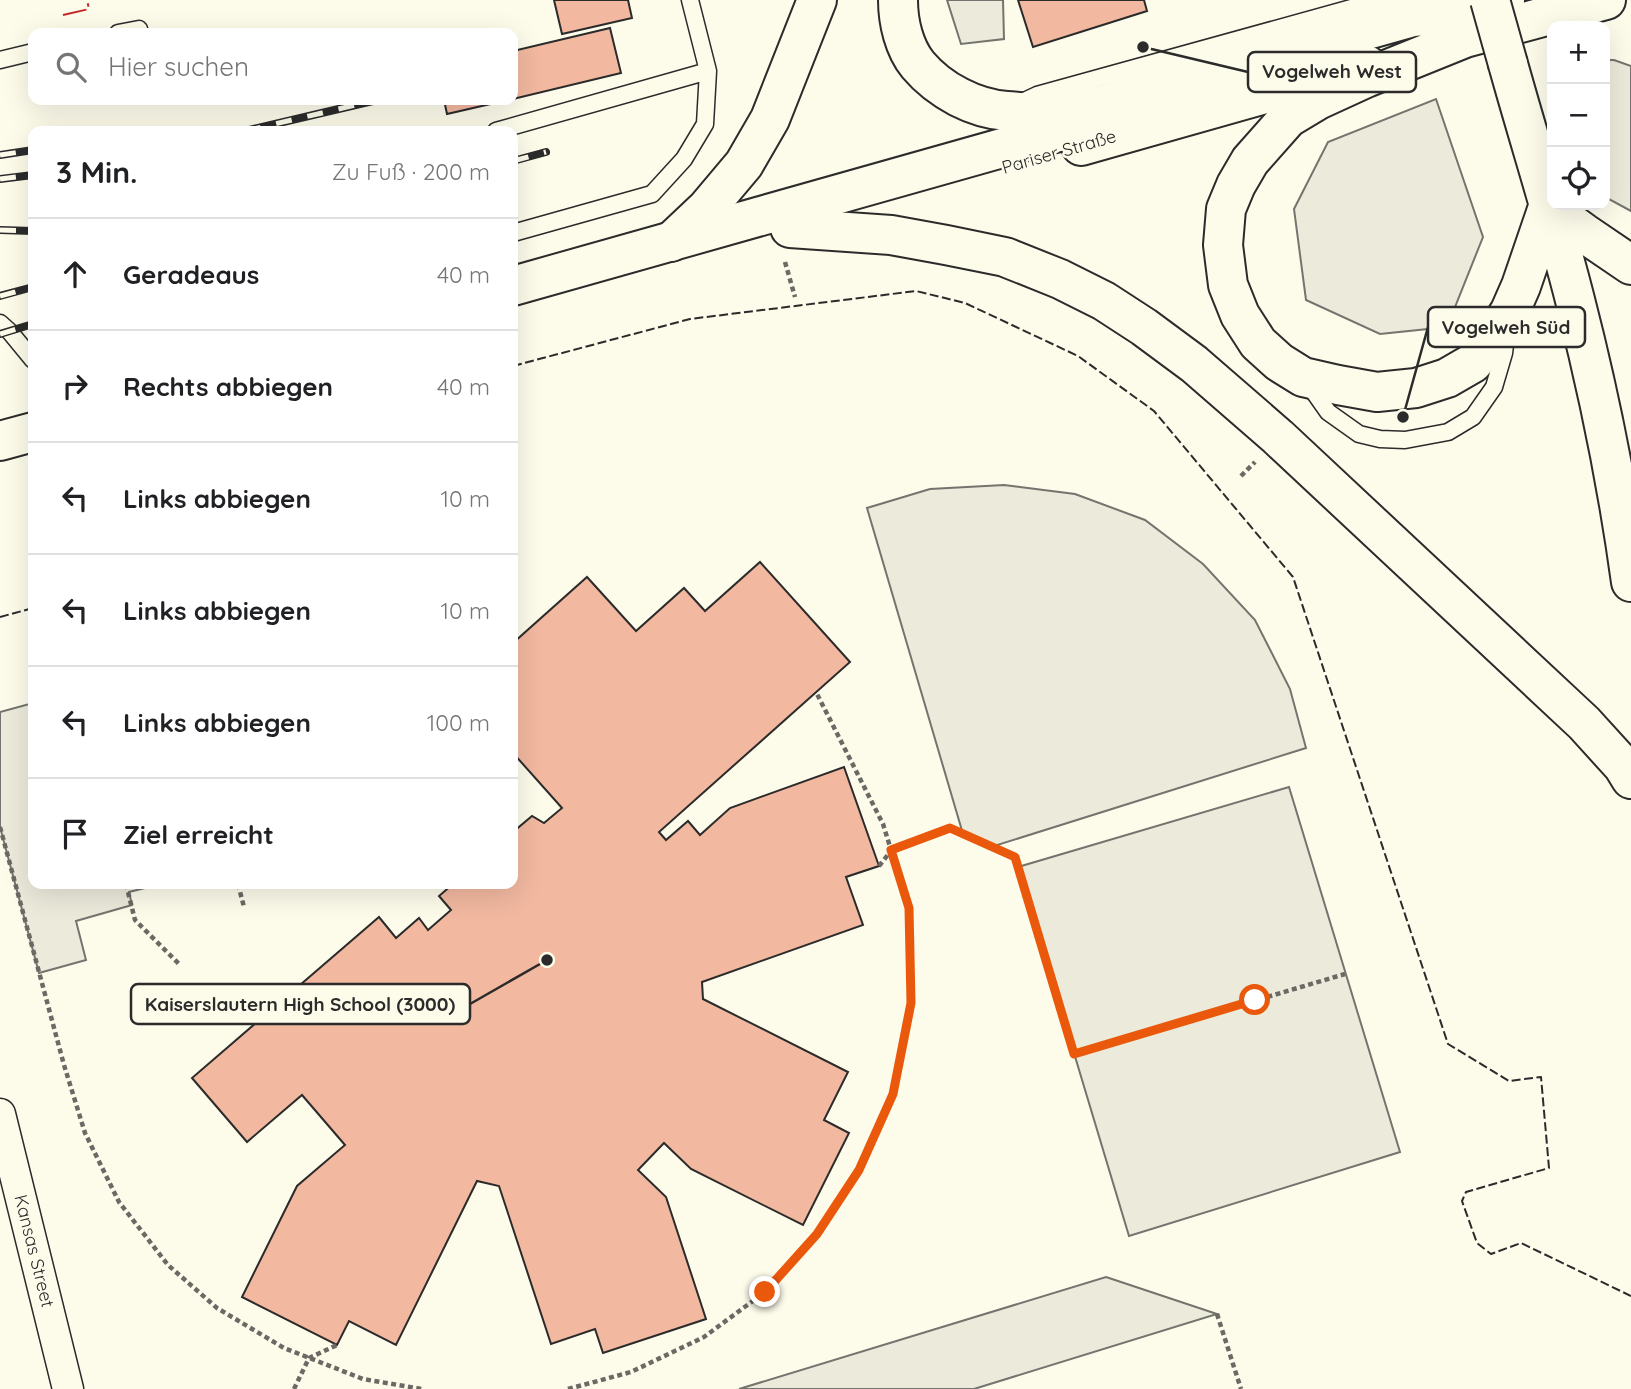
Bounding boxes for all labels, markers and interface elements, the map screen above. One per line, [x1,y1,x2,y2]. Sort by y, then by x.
map controls [1547,21,1610,210]
button: + [1547,21,1610,84]
search box [28,28,518,105]
icon: search [52,48,90,86]
text: Hier suchen [108,50,249,83]
callout: Vogelweh West [1248,52,1416,92]
text: Vogelweh West [1262,59,1402,83]
button: − [1547,84,1610,147]
street label: Pariser Straße [999,124,1119,179]
button: locate [1547,147,1610,210]
text: 3 Min. [56,153,138,191]
text: Zu Fuß · 200 m [332,157,490,186]
icon: ahead [56,255,94,293]
text: Geradeaus [123,258,259,291]
text: 40 m [437,260,490,289]
callout: Vogelweh Süd [1428,307,1585,347]
text: Vogelweh Süd [1442,315,1570,339]
icon: right [56,367,94,405]
text: Rechts abbiegen [123,370,333,403]
text: 40 m [437,372,490,401]
icon: left [56,479,94,517]
text: Links abbiegen [123,482,311,515]
text: 10 m [441,484,490,513]
icon: left [56,591,94,629]
text: Links abbiegen [123,594,311,627]
text: 10 m [441,596,490,625]
icon: left [56,703,94,741]
text: Links abbiegen [123,706,311,739]
text: 100 m [427,708,490,737]
icon: arrive [56,815,94,853]
text: Ziel erreicht [123,818,274,851]
callout: Kaiserslautern High School (3000) [131,984,470,1024]
route start [1239,984,1270,1015]
text: Kaiserslautern High School (3000) [145,992,455,1016]
street label: Kansas Street [9,1192,60,1310]
route end [749,1276,780,1307]

